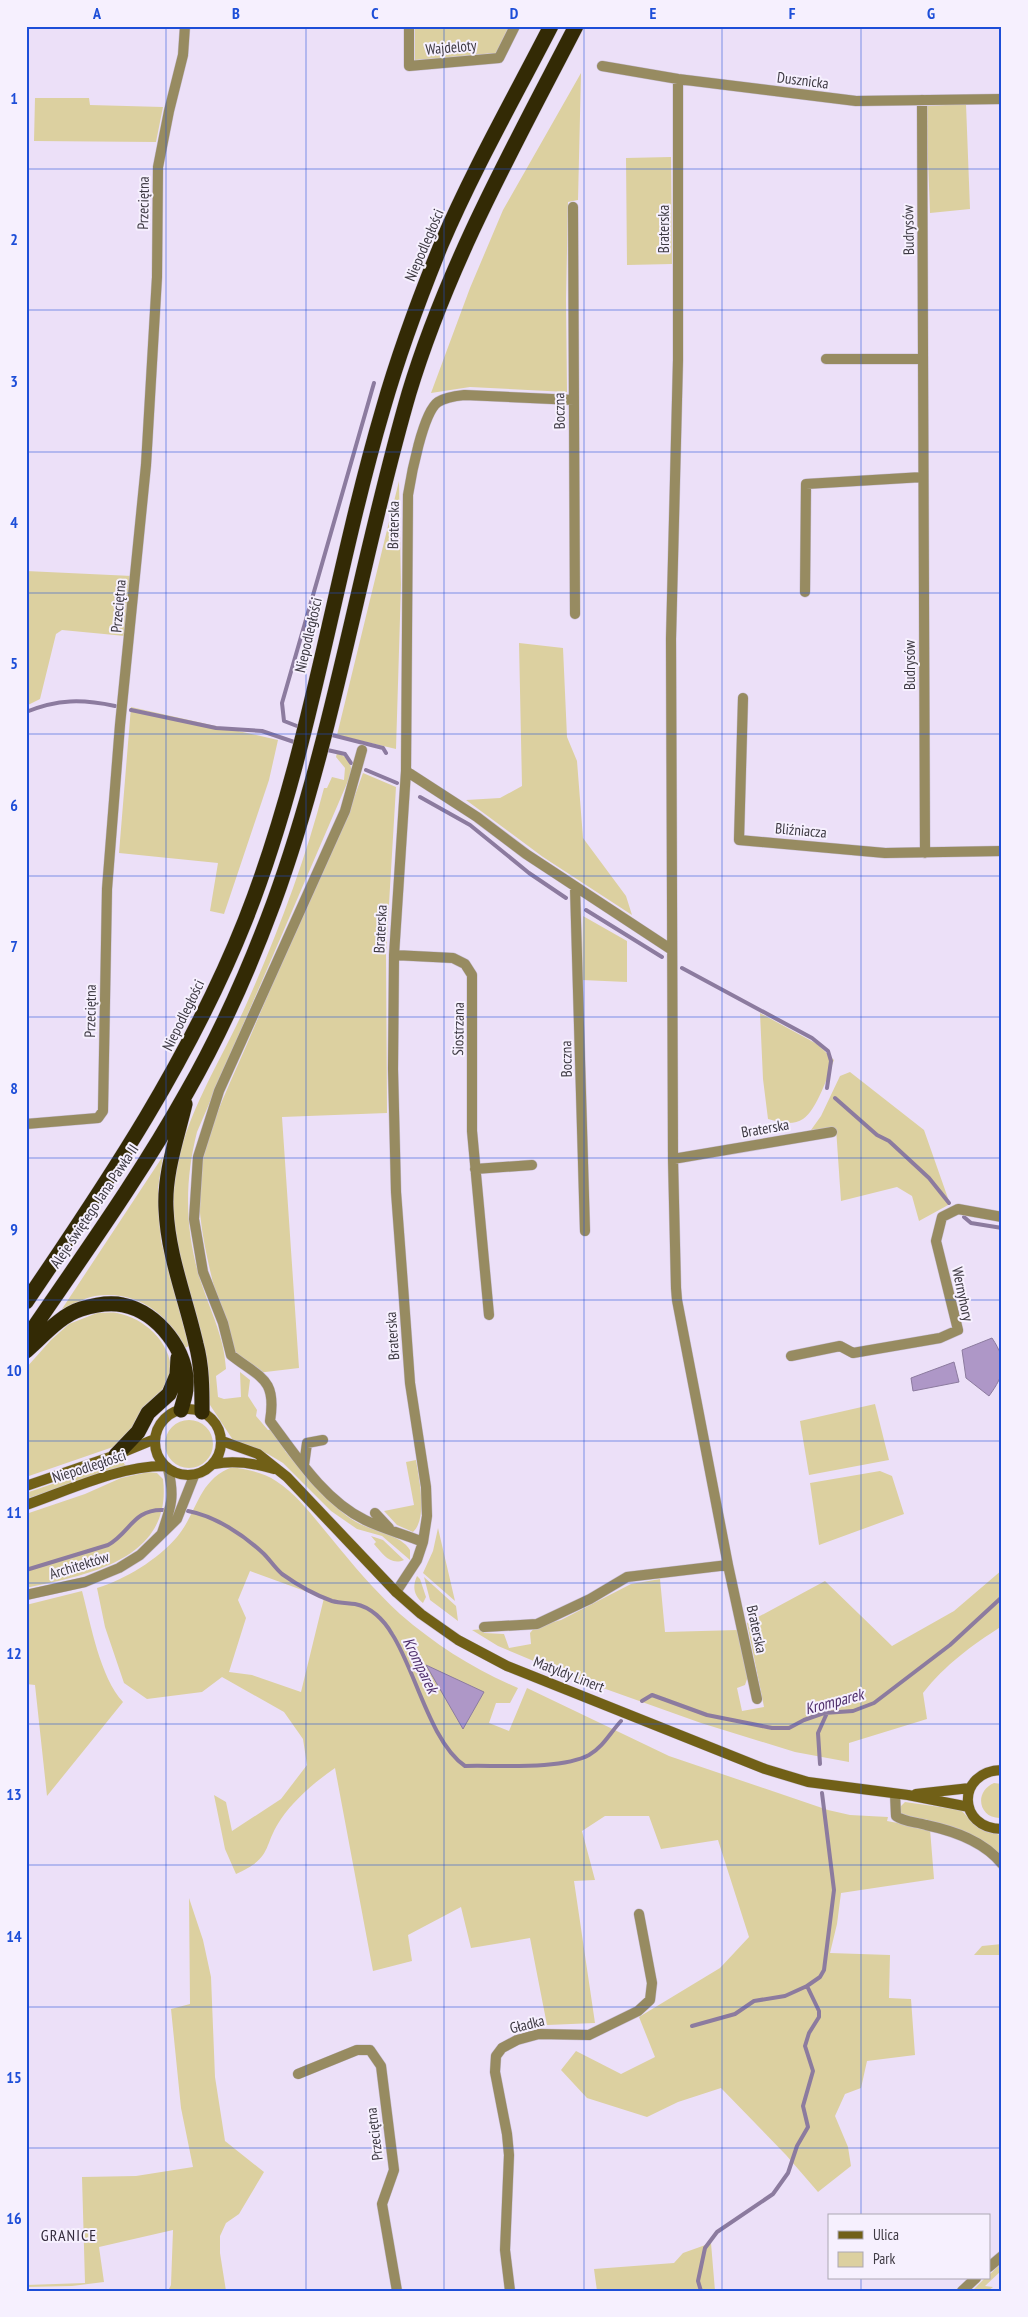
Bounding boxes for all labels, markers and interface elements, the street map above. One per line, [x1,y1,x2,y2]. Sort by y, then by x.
text: A [92,3,102,23]
text: B [232,3,240,23]
text: C [371,3,379,23]
text: D [510,3,519,23]
text: E [650,3,657,23]
text: F [789,3,796,23]
text: G [927,3,935,23]
street label: Wajdeloty [425,35,478,59]
street label: Dusznicka [776,67,830,93]
text: 1 [10,88,18,108]
street label: Przeciętna [133,176,153,230]
street label: Braterska [654,205,673,253]
street label: Budrysów [898,205,918,255]
street label: Niepodległości [400,206,448,284]
text: 2 [10,229,18,249]
text: 3 [10,371,18,391]
street label: Boczna [549,392,569,430]
street label: Braterska [383,501,403,549]
text: 4 [10,512,18,532]
street label: Przeciętna [106,579,130,633]
street label: Niepodległości [290,595,326,675]
street label: Budrysów [900,640,919,690]
text: 5 [10,653,18,673]
text: 6 [10,795,18,815]
street label: Bliźniacza [774,818,828,842]
street label: Braterska [369,904,391,954]
text: 7 [10,936,18,956]
street label: Niepodległości [158,976,208,1054]
street label: Przeciętna [80,984,100,1038]
street label: Siostrzana [448,1002,468,1056]
street label: Boczna [556,1040,576,1078]
text: 8 [10,1078,18,1098]
street label: Braterska [740,1114,790,1142]
street label: Aleje świętego Jana Pawła II [46,1141,142,1271]
text: 9 [10,1219,18,1239]
street label: Wernyhory [948,1265,978,1323]
street label: Braterska [381,1311,403,1361]
text: 10 [6,1360,22,1380]
street label: Niepodległości [50,1445,128,1487]
text: 11 [6,1502,22,1522]
street label: Architektów [47,1547,111,1583]
street label: Braterska [743,1603,771,1655]
water label: Kromparek [399,1634,444,1698]
text: 12 [6,1643,22,1663]
street label: Matyldy Linert [531,1652,607,1696]
water label: Kromparek [803,1683,867,1718]
text: 13 [6,1784,22,1804]
text: 14 [6,1926,22,1946]
street label: Gładka [508,2011,546,2037]
text: 15 [6,2067,22,2087]
street label: Przeciętna [361,2106,387,2162]
text: 16 [6,2208,22,2228]
legend [828,2214,990,2280]
district label: GRANICE [41,2225,97,2245]
text: Ulica [873,2225,899,2244]
text: Park [873,2249,895,2268]

